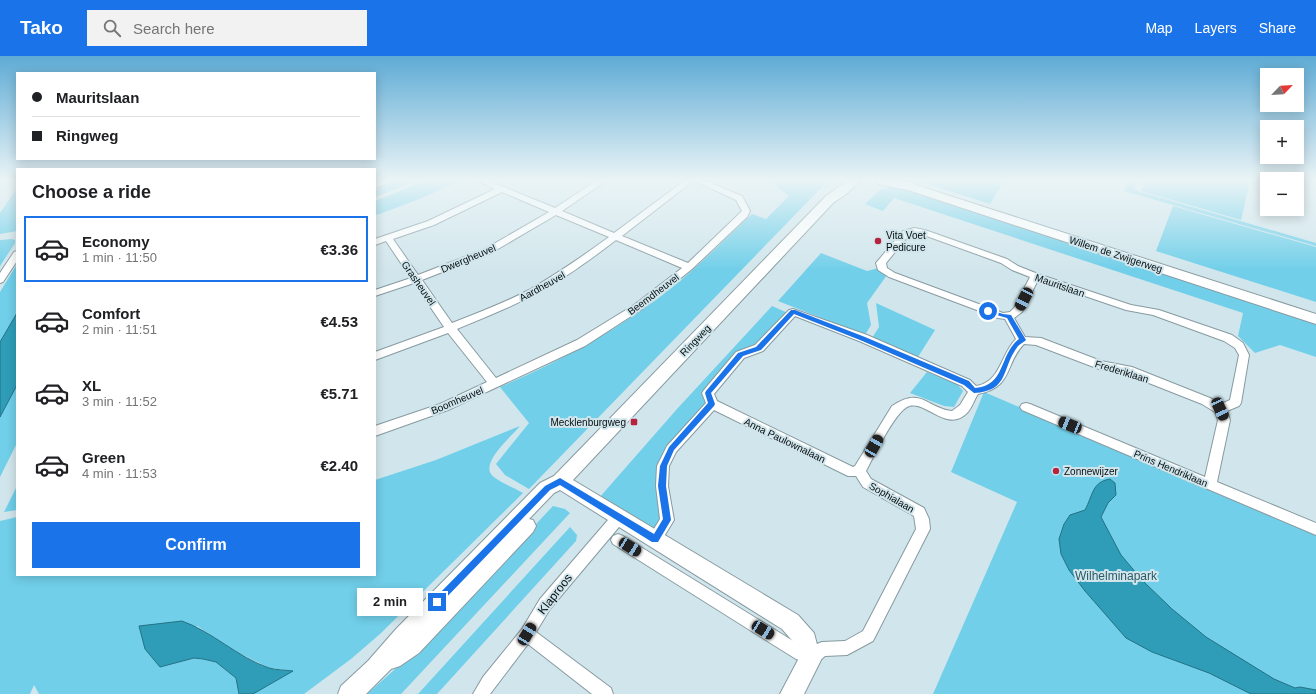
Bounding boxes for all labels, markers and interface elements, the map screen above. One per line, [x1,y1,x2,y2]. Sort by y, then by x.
search box [87,10,367,46]
text: Tako [20,17,63,38]
icon: search [101,17,123,39]
text: Search here [133,20,215,37]
text: Map [1145,20,1173,36]
text: Layers [1195,20,1237,36]
text: Share [1259,20,1296,36]
north arrow [1260,68,1304,112]
map controls [1260,68,1304,216]
text: Mauritslaan [56,89,139,106]
button: + [1260,120,1304,164]
text: Ringweg [56,127,119,144]
button: − [1260,172,1304,216]
text: Choose a ride [32,182,151,202]
place label: Vita Voet Pedicure [886,230,926,253]
icon: car [34,231,70,267]
text: Economy [82,233,150,250]
street label: Willem de Zwijgerweg [1068,234,1164,275]
marker: Vita Voet Pedicure [873,236,883,246]
text: €3.36 [320,241,358,258]
street label: Dwergheuvel [439,242,497,275]
text: 1 min · 11:50 [82,250,157,265]
street label: Grasheuvel [399,259,438,307]
street label: Aardheuvel [517,269,567,304]
street label: Beemdheuvel [626,272,681,317]
street label: Mauritslaan [1034,272,1086,299]
car [1013,286,1035,312]
route start [979,302,997,320]
icon: car [34,303,70,339]
text: Comfort [82,305,140,322]
text: €4.53 [320,313,358,330]
text: 2 min · 11:51 [82,322,157,337]
street label: Ringweg [678,323,713,358]
street label: Frederiklaan [1094,358,1150,385]
icon: car [34,375,70,411]
text: XL [82,377,101,394]
text: €5.71 [320,385,358,402]
street label: Boomheuvel [429,385,485,416]
text: 3 min · 11:52 [82,394,157,409]
car [1209,396,1231,422]
car [1057,415,1083,435]
street label: Anna Paulownalaan [742,416,827,465]
place label: Mecklenburgweg [550,417,626,428]
marker: Mecklenburgweg [629,417,639,427]
car [863,433,885,459]
icon: car [34,447,70,483]
street label: Prins Hendriklaan [1132,448,1209,489]
text: Green [82,449,125,466]
text: €2.40 [320,457,358,474]
text: 4 min · 11:53 [82,466,157,481]
marker: Zonnewijzer [1051,466,1061,476]
place label: Zonnewijzer [1064,466,1119,477]
street label: Sophialaan [867,480,916,515]
button: Confirm [32,522,360,568]
car [617,536,643,558]
park label: Wilhelminapark [1075,569,1158,583]
street label: Klaproos [535,571,575,617]
callout: 2 min [357,588,423,616]
route end [428,593,446,611]
text: 2 min [373,594,407,609]
car [750,619,776,641]
car [516,621,538,647]

